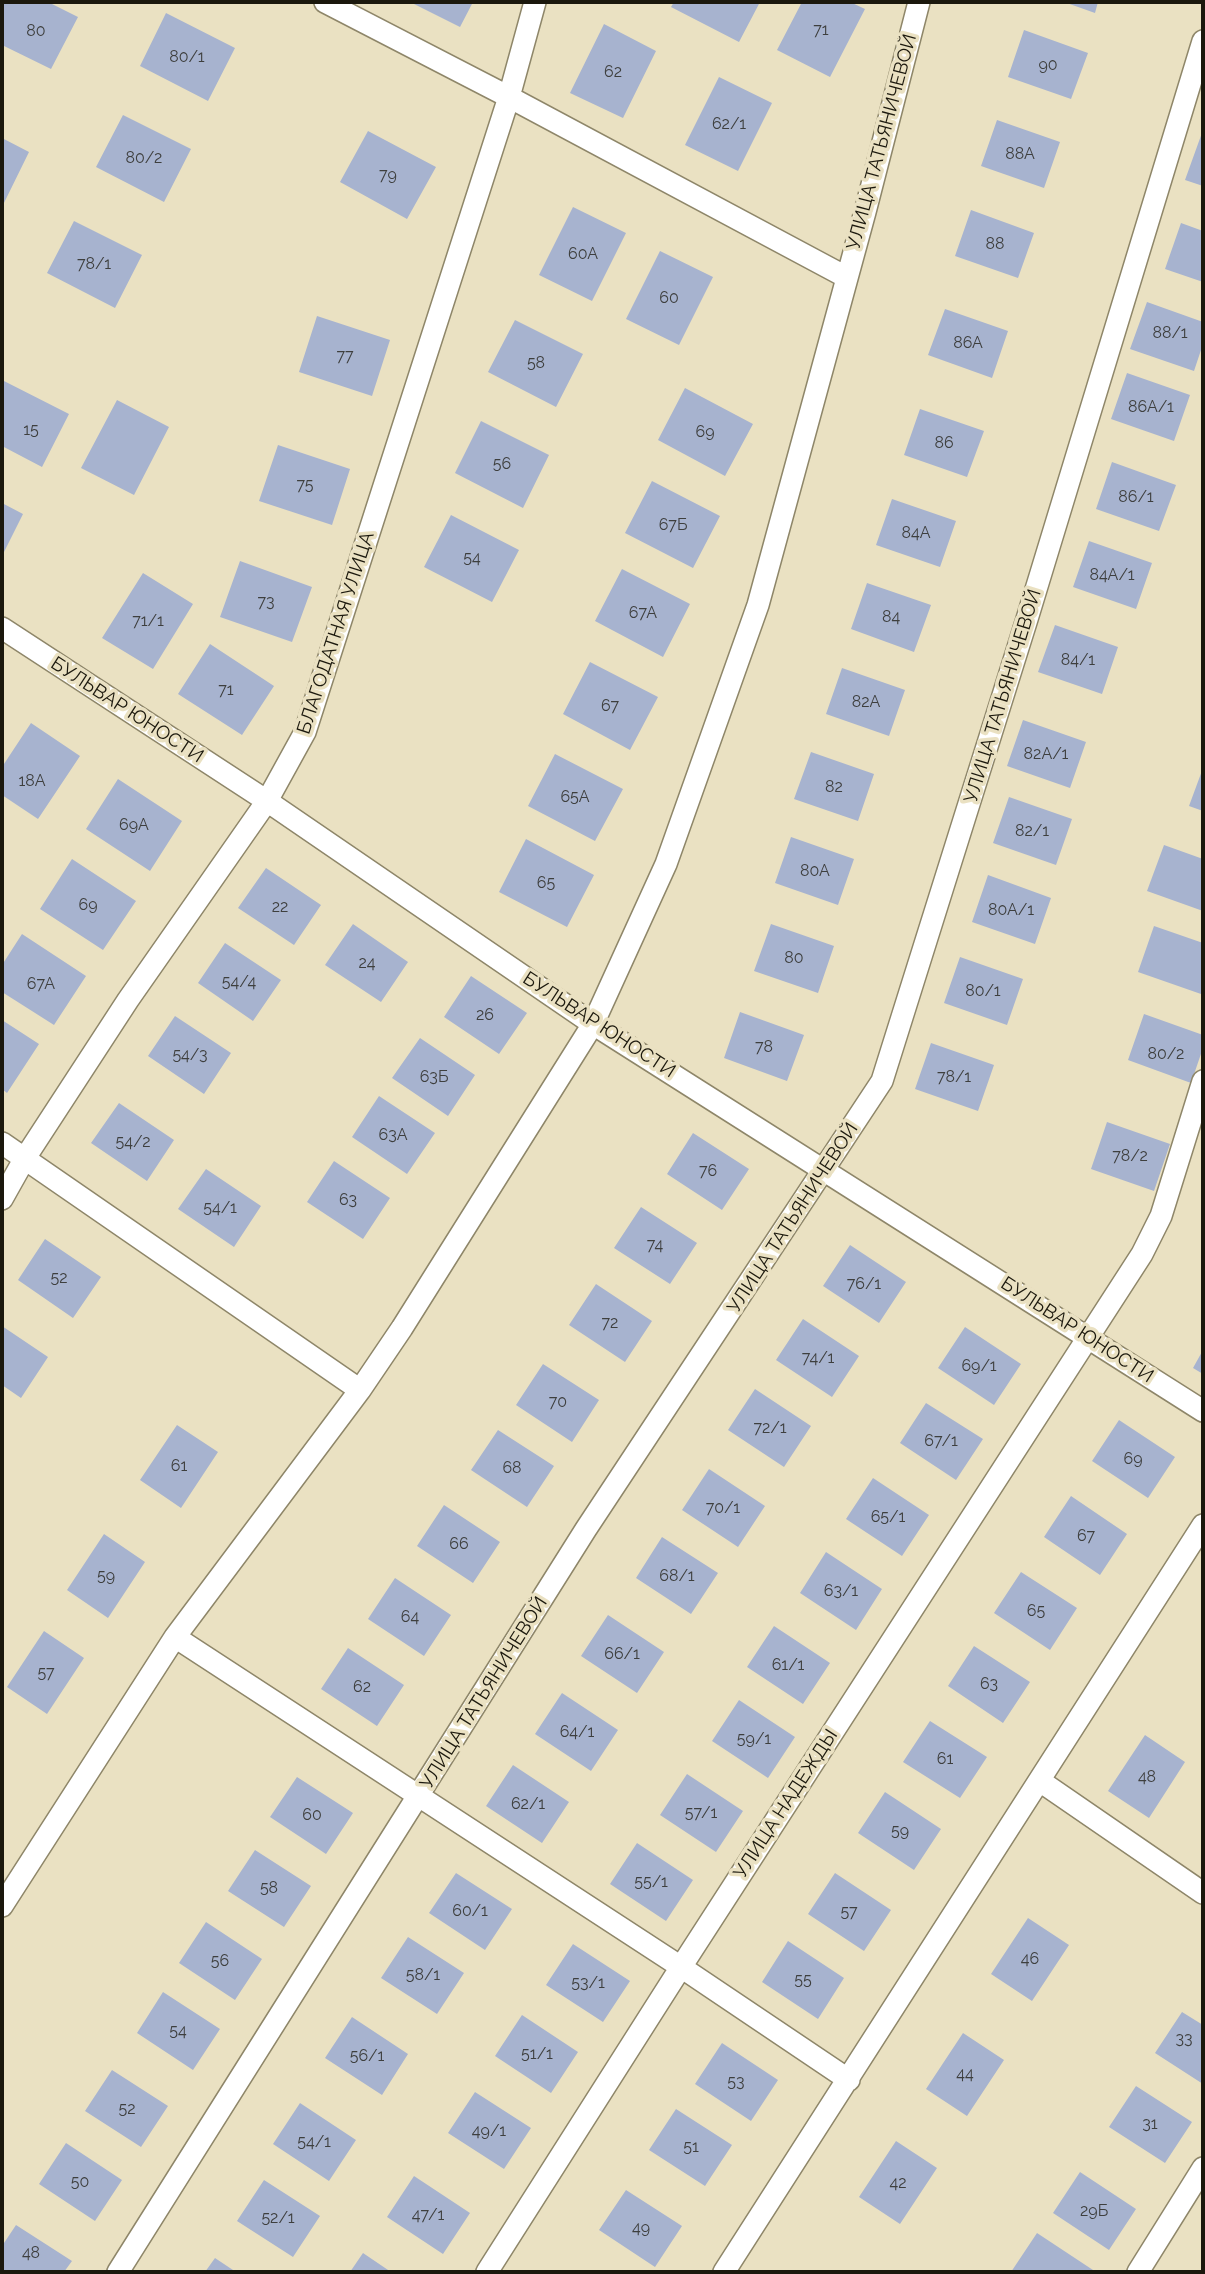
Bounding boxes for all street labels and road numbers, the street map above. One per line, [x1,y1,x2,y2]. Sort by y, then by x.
street label: УЛИЦА ТАТЬЯНИЧЕВОЙ [842,32,922,252]
street label: БЛАГОДАТНАЯ УЛИЦА [293,529,379,737]
street label: УЛИЦА ТАТЬЯНИЧЕВОЙ [960,586,1046,806]
street label: БУЛЬВАР ЮНОСТИ [46,652,208,768]
street label: БУЛЬВАР ЮНОСТИ [518,967,680,1083]
street label: УЛИЦА ТАТЬЯНИЧЕВОЙ [723,1119,863,1317]
street label: БУЛЬВАР ЮНОСТИ [996,1272,1158,1388]
street label: УЛИЦА ТАТЬЯНИЧЕВОЙ [415,1593,553,1793]
street label: УЛИЦА НАДЕЖДЫ [729,1725,843,1883]

